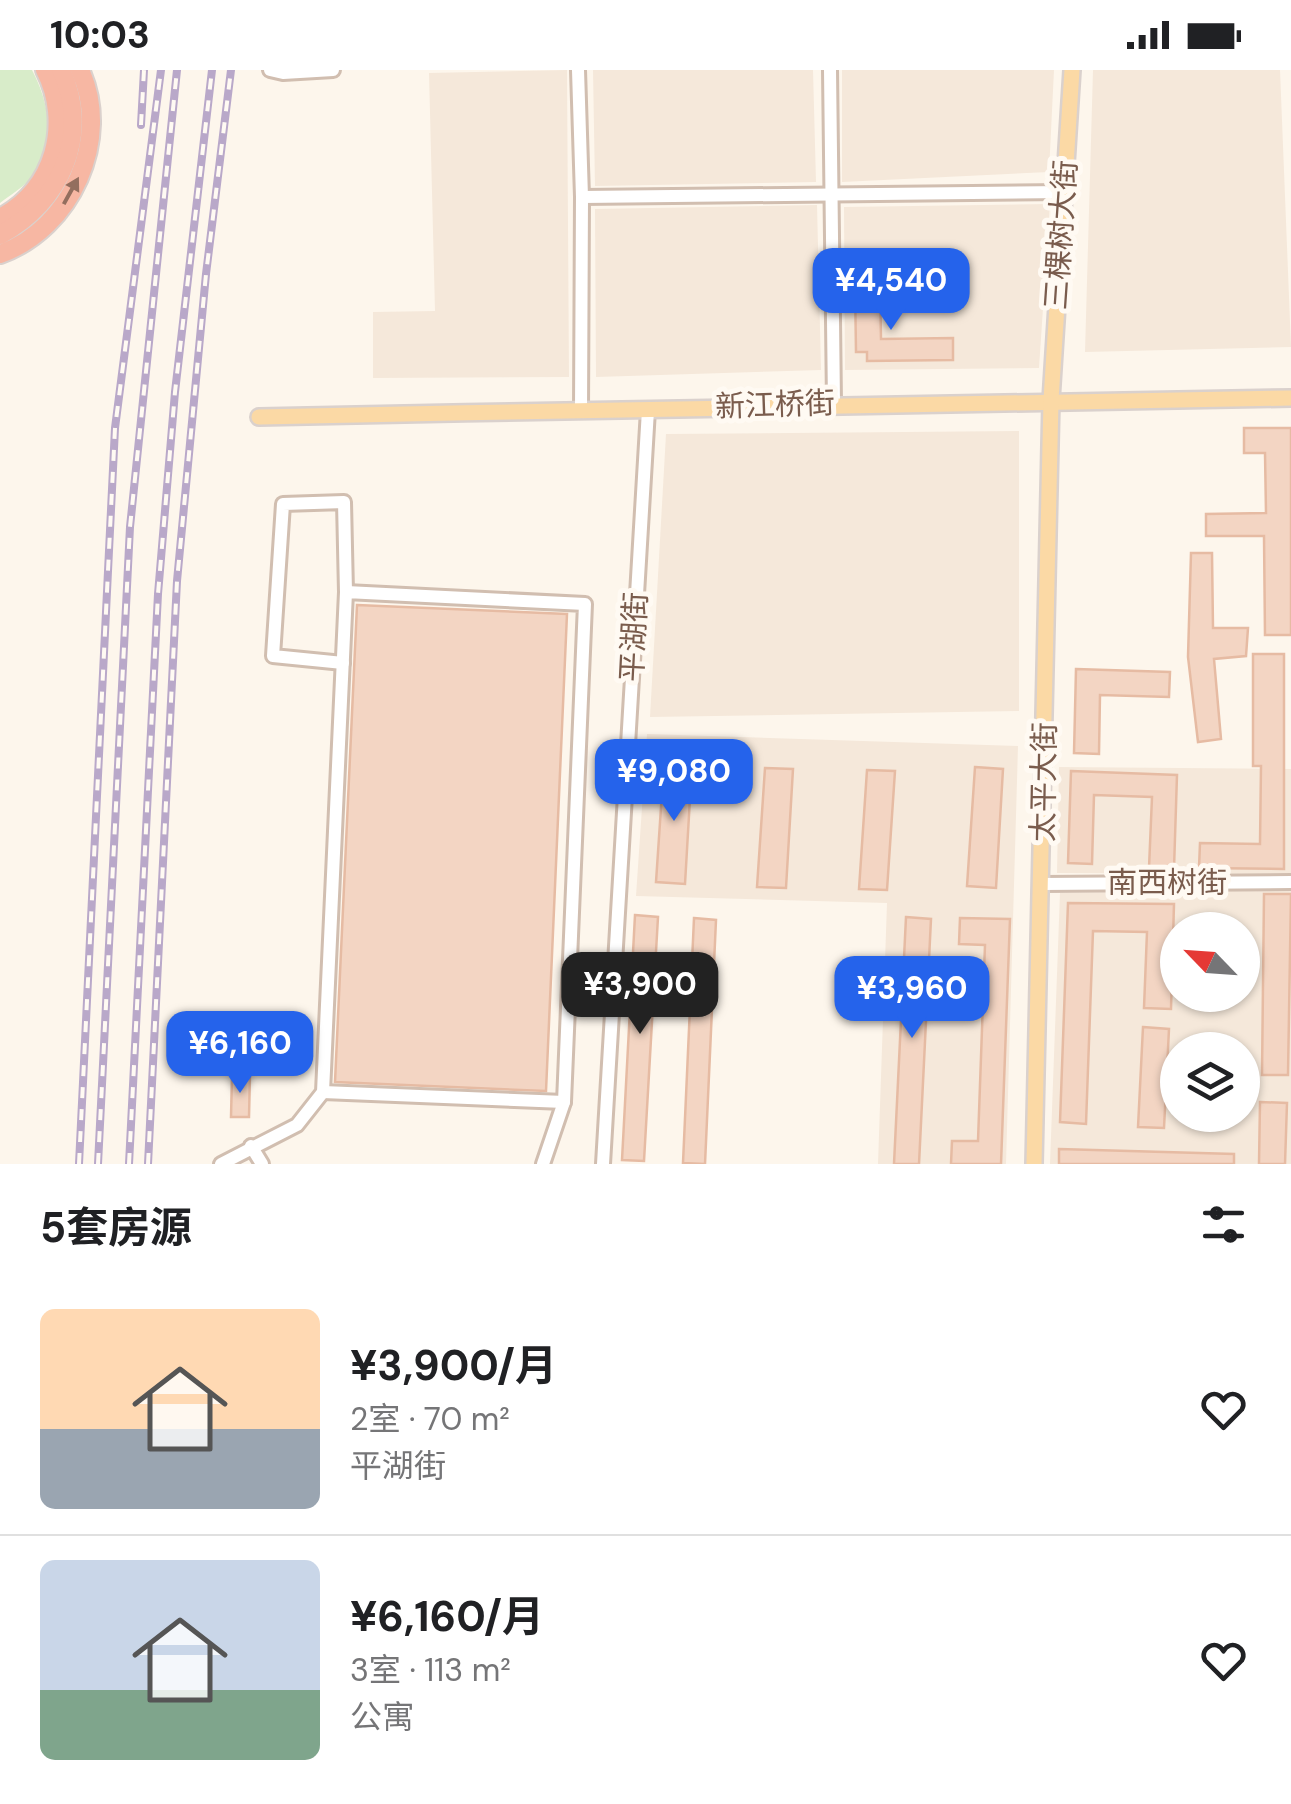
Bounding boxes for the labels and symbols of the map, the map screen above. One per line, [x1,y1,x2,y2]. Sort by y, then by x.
street label: 三棵树大街 [1036,159,1085,311]
one-way arrow [62,177,79,206]
pin: ¥4,540 [810,248,972,333]
street label: 新江桥街 [714,383,836,426]
street label: 平湖街 [612,591,655,683]
street label: 太平大街 [1023,722,1064,842]
pin: ¥9,080 [593,739,755,824]
street label: 南西树街 [1107,863,1227,902]
north arrow [1160,912,1260,1012]
pin: ¥3,900 [559,952,721,1037]
pin: ¥3,960 [831,956,993,1041]
pin: ¥6,160 [159,1011,321,1096]

